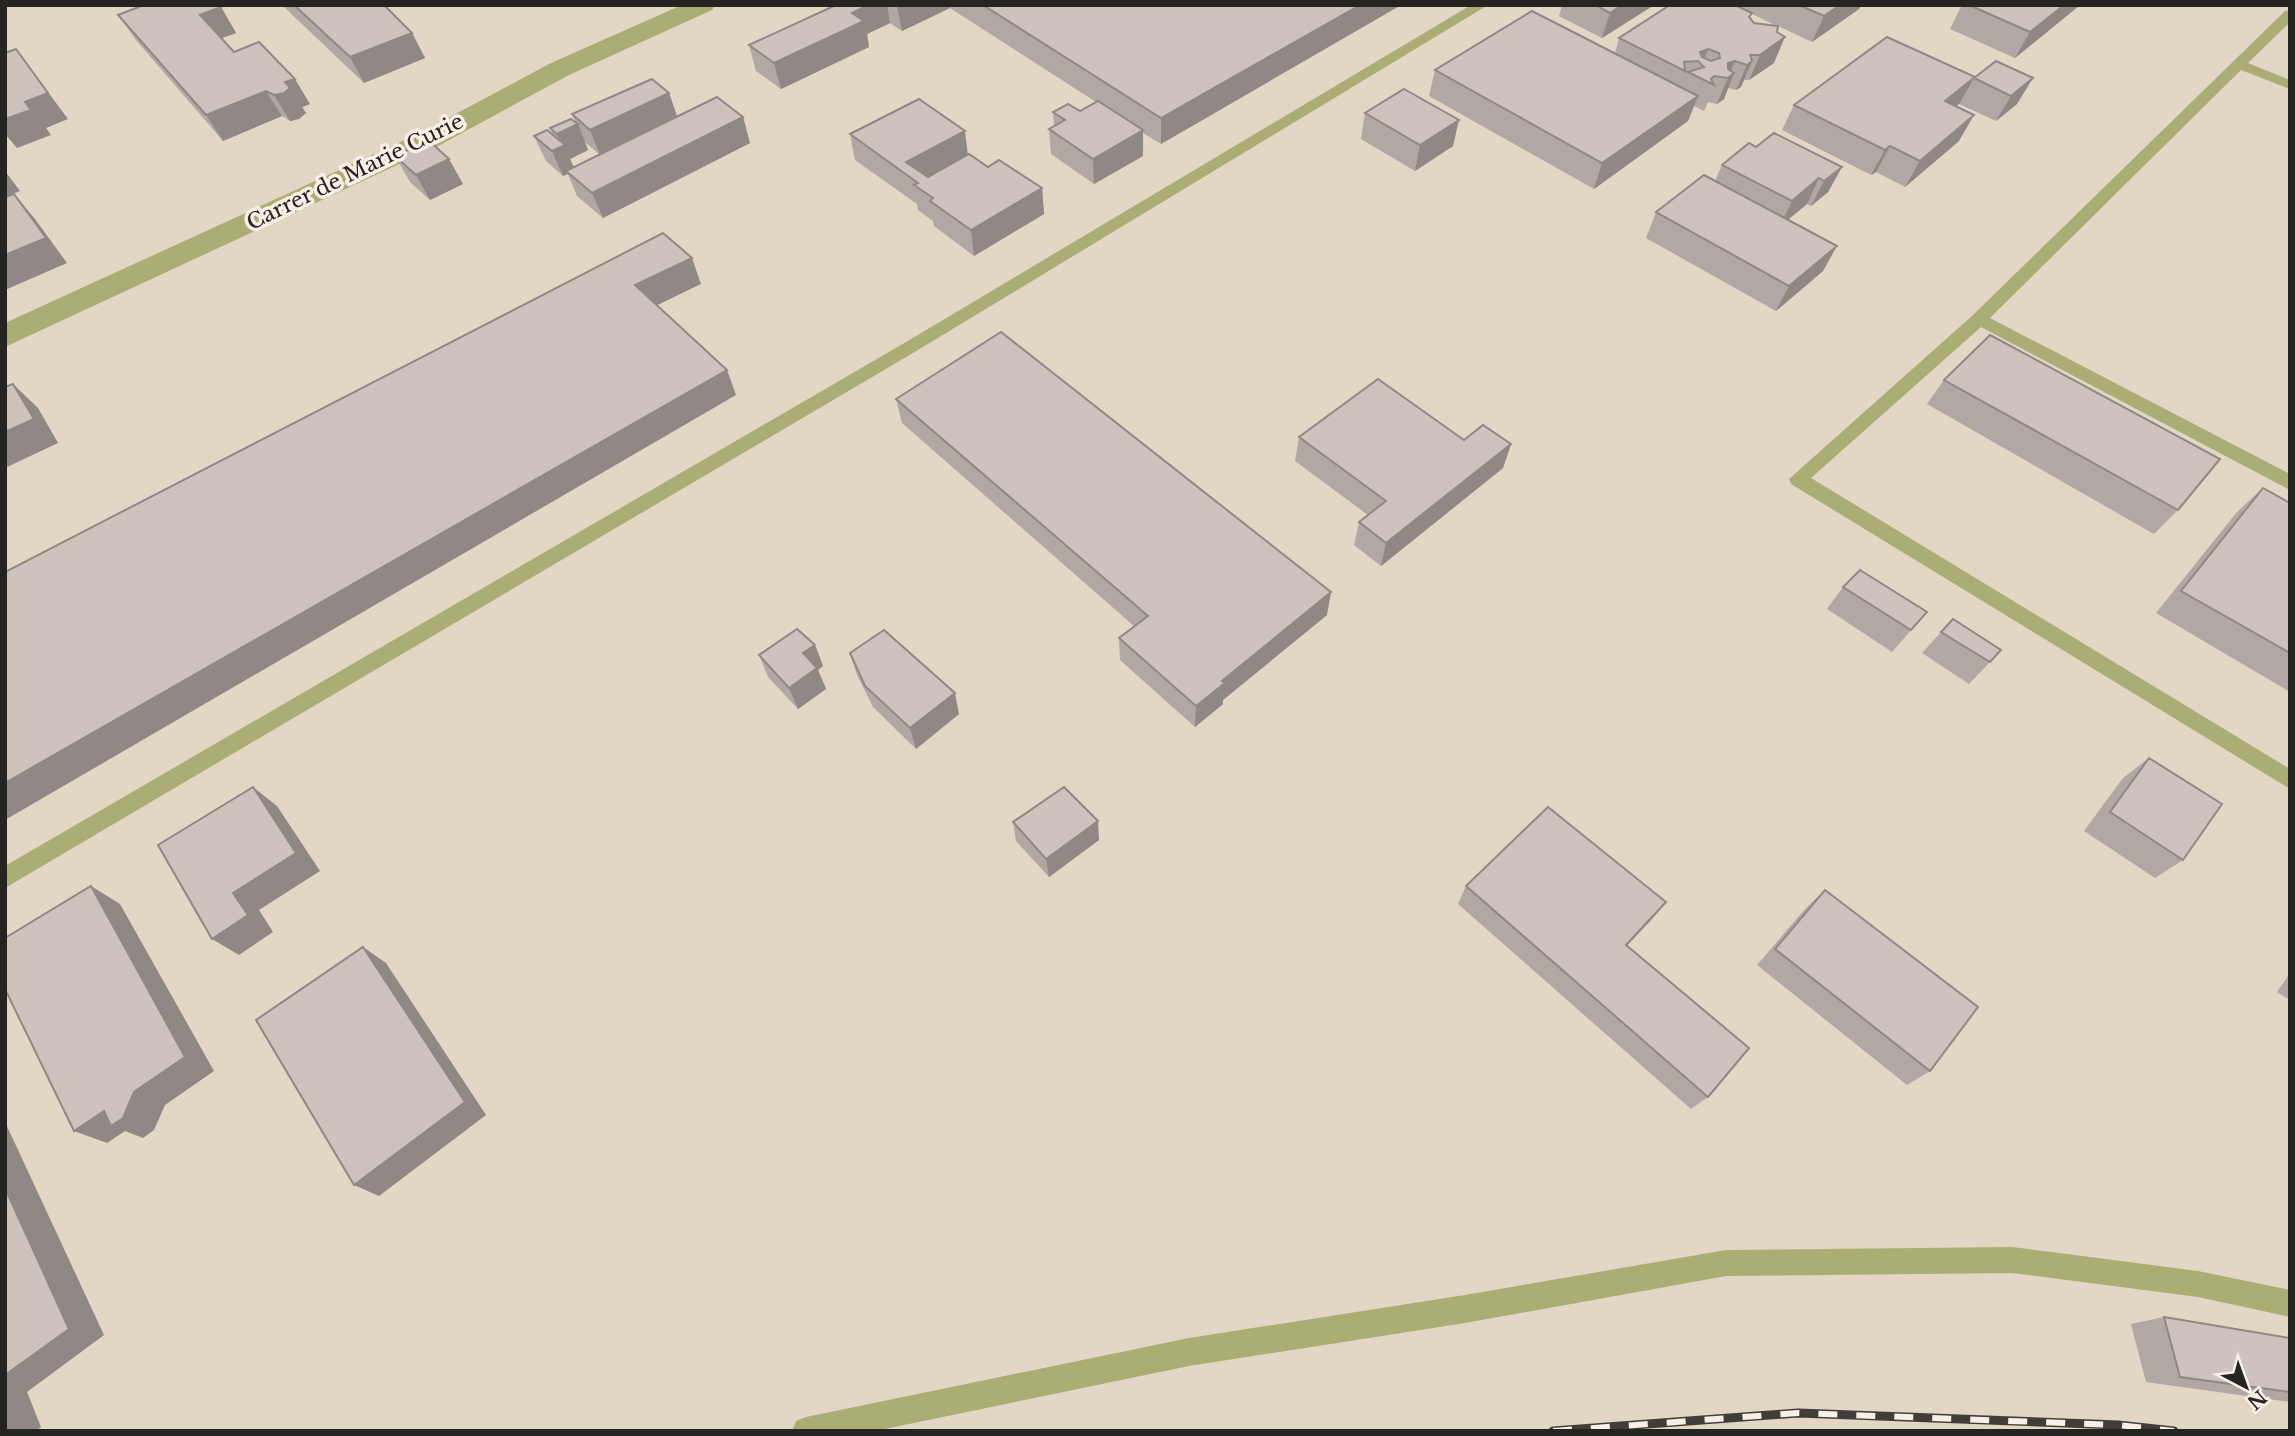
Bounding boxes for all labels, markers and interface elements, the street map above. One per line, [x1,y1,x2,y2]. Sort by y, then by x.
street label: Carrer de Marie Curie [242,108,468,236]
north arrow [2211,1352,2281,1422]
text: N [2242,1385,2271,1414]

